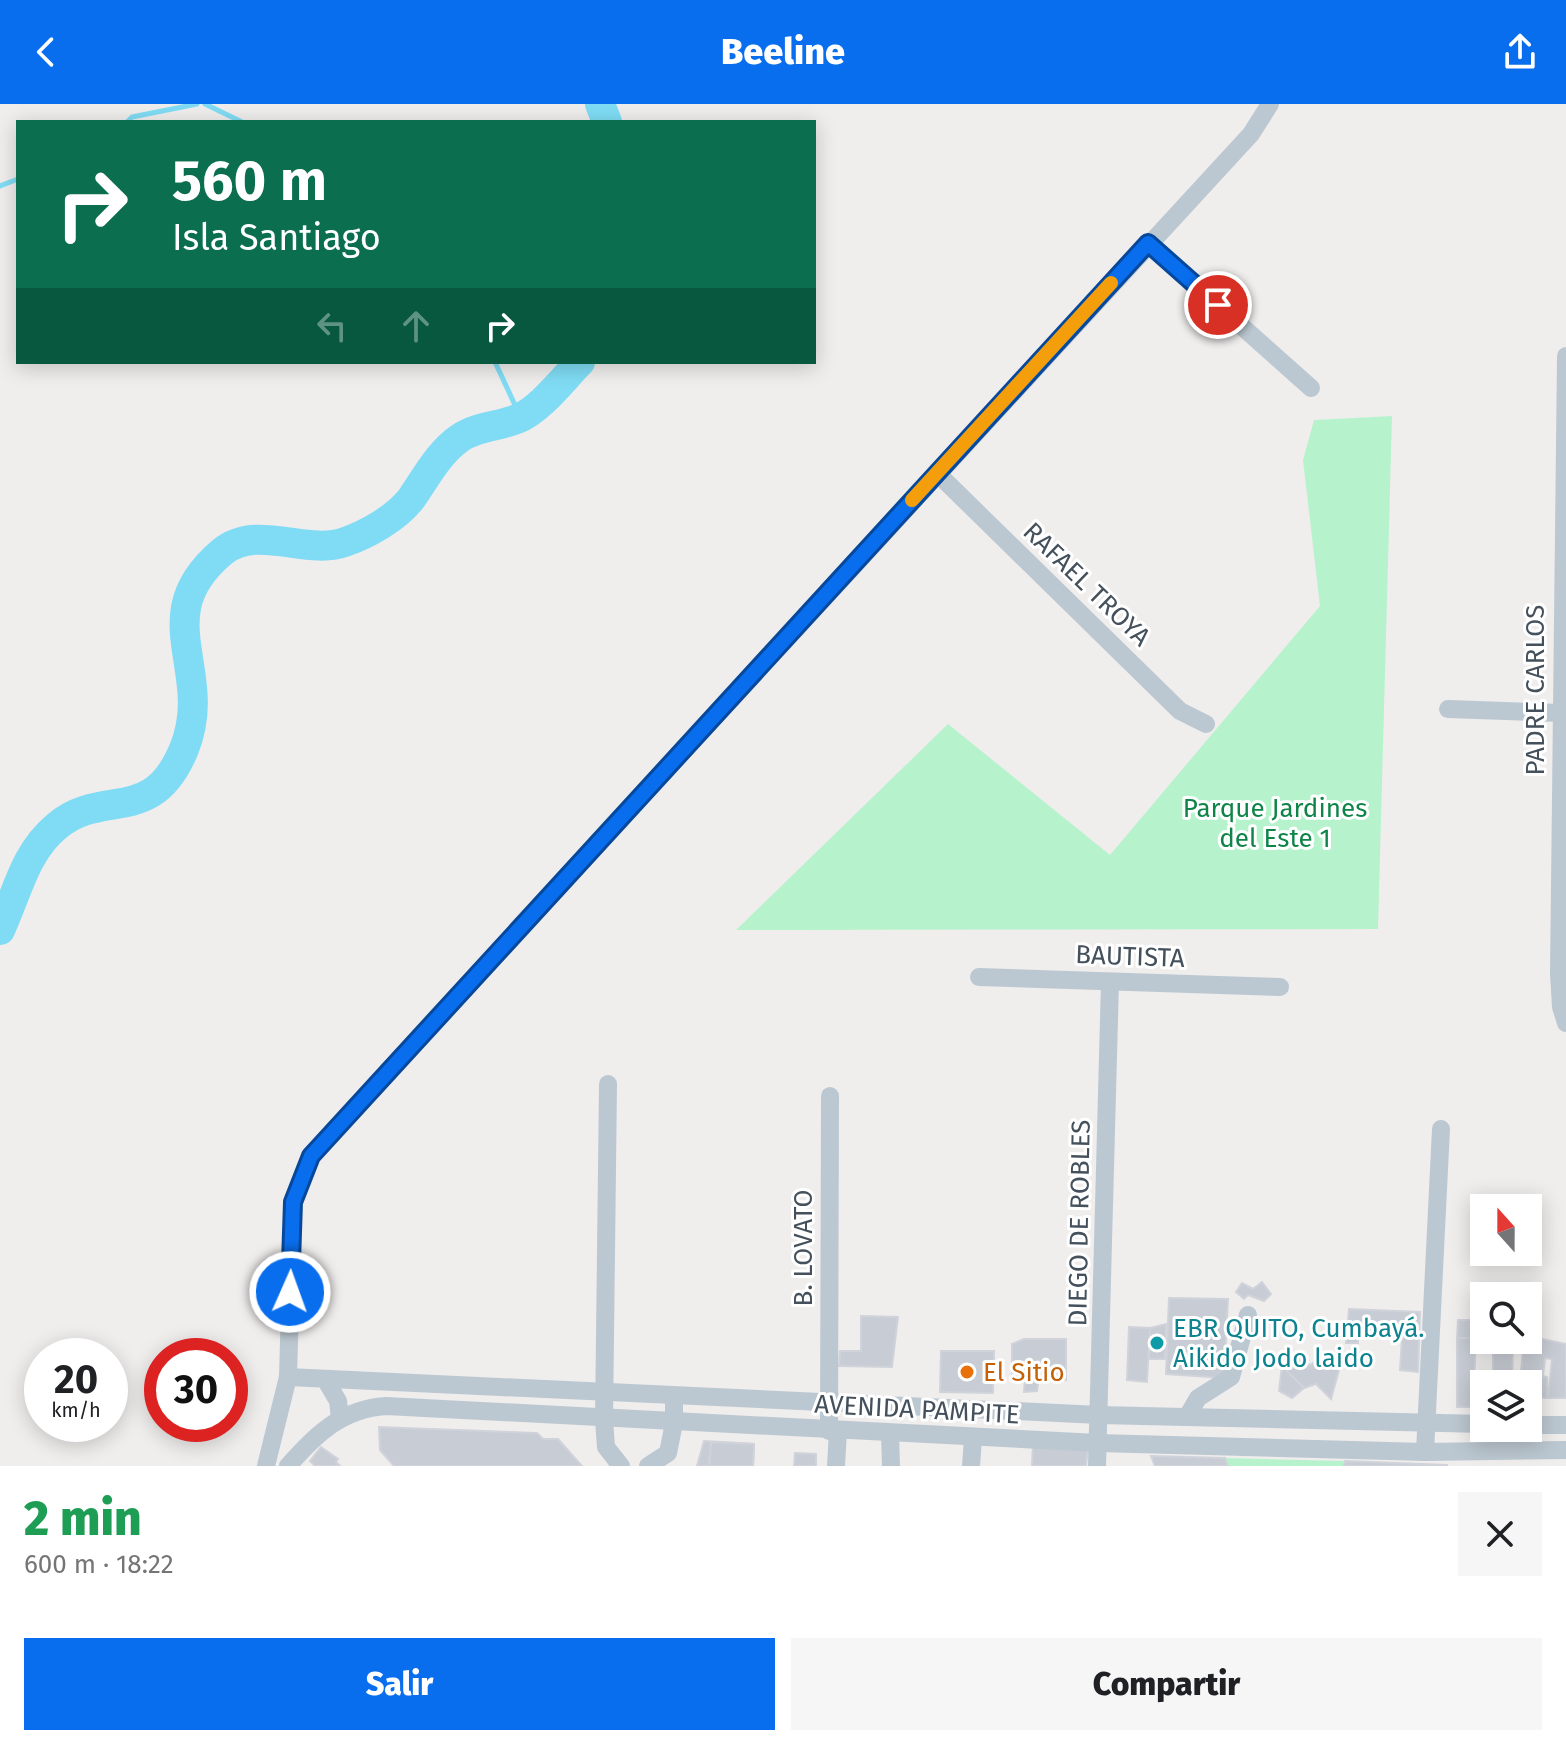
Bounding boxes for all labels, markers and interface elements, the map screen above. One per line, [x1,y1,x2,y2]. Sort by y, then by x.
icon: back [24,30,68,74]
text: Beeline [721,30,845,74]
icon: share [1498,30,1542,74]
text: 560 m [172,148,327,215]
icon: right [40,152,144,256]
text: Isla Santiago [172,216,381,260]
pin [1184,271,1252,339]
icon: arrive [1196,283,1240,327]
icon: left [310,304,354,348]
icon: ahead [394,304,438,348]
icon: right [478,304,522,348]
street label: RAFAEL TROYA [1017,516,1157,653]
street label: PADRE CARLOS [1520,605,1551,775]
park label: Parque Jardines del Este 1 [1183,793,1367,854]
street label: BAUTISTA [1075,939,1185,974]
street label: DIEGO DE ROBLES [1062,1119,1097,1327]
street label: B. LOVATO [788,1190,819,1306]
north arrow [1470,1194,1542,1266]
map controls [1470,1194,1542,1442]
position arrow [248,1250,332,1334]
button: search [1470,1282,1542,1354]
place label: EBR QUITO, Cumbayá. Aikido Jodo laido [1173,1313,1425,1374]
marker: EBR QUITO, Cumbayá. Aikido Jodo laido [1148,1334,1166,1352]
speed limit sign: 30 [144,1338,248,1442]
text: 20 [54,1356,98,1404]
place label: El Sitio [983,1357,1065,1388]
marker: El Sitio [958,1363,976,1381]
button: layers [1470,1370,1542,1442]
street label: AVENIDA PAMPITE [814,1389,1020,1430]
text: km/h [51,1398,101,1422]
text: 2 min [24,1490,142,1548]
button: close [1458,1492,1542,1576]
text: 600 m · 18:22 [24,1549,174,1580]
button: Salir [24,1638,775,1730]
button: Compartir [791,1638,1542,1730]

